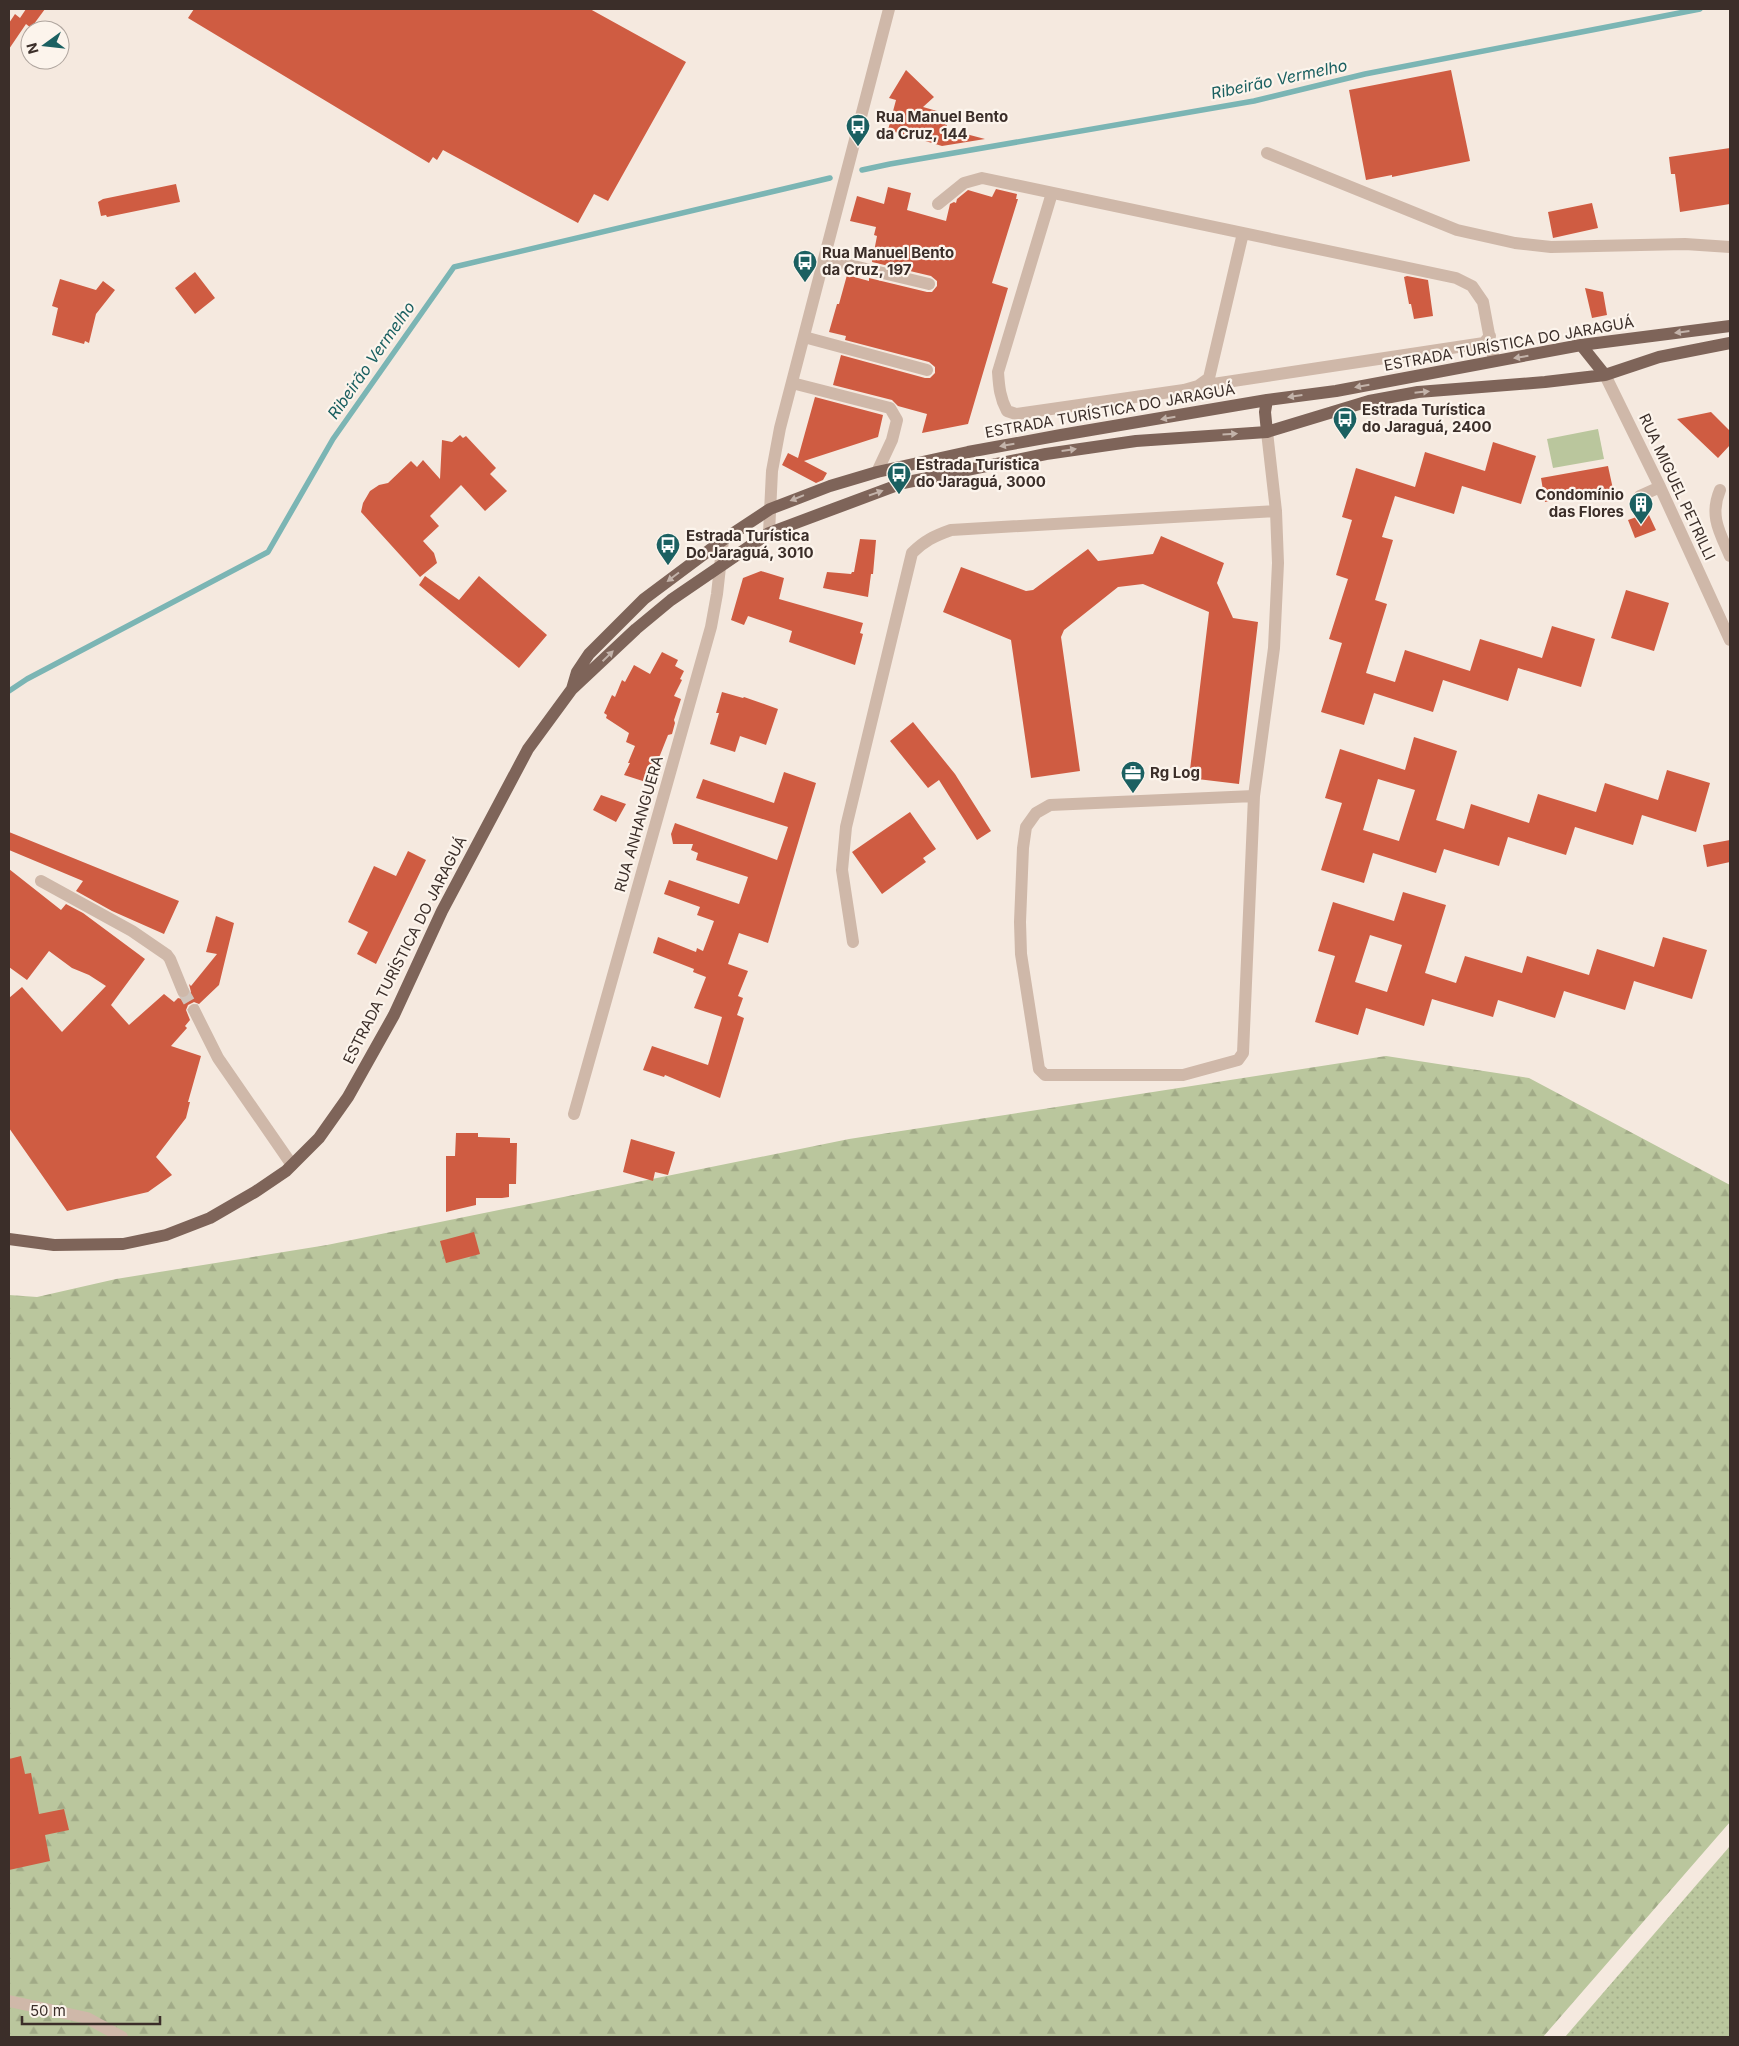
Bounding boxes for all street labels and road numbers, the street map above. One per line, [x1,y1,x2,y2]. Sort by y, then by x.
street label: ESTRADA TURÍSTICA DO JARAGUÁ [1383,312,1635,375]
street label: ESTRADA TURÍSTICA DO JARAGUÁ [984,379,1236,442]
street label: RUA MIGUEL PETRILLI [1635,410,1720,563]
street label: RUA ANHANGUERA [610,754,667,894]
street label: ESTRADA TURÍSTICA DO JARAGUÁ [339,833,471,1067]

